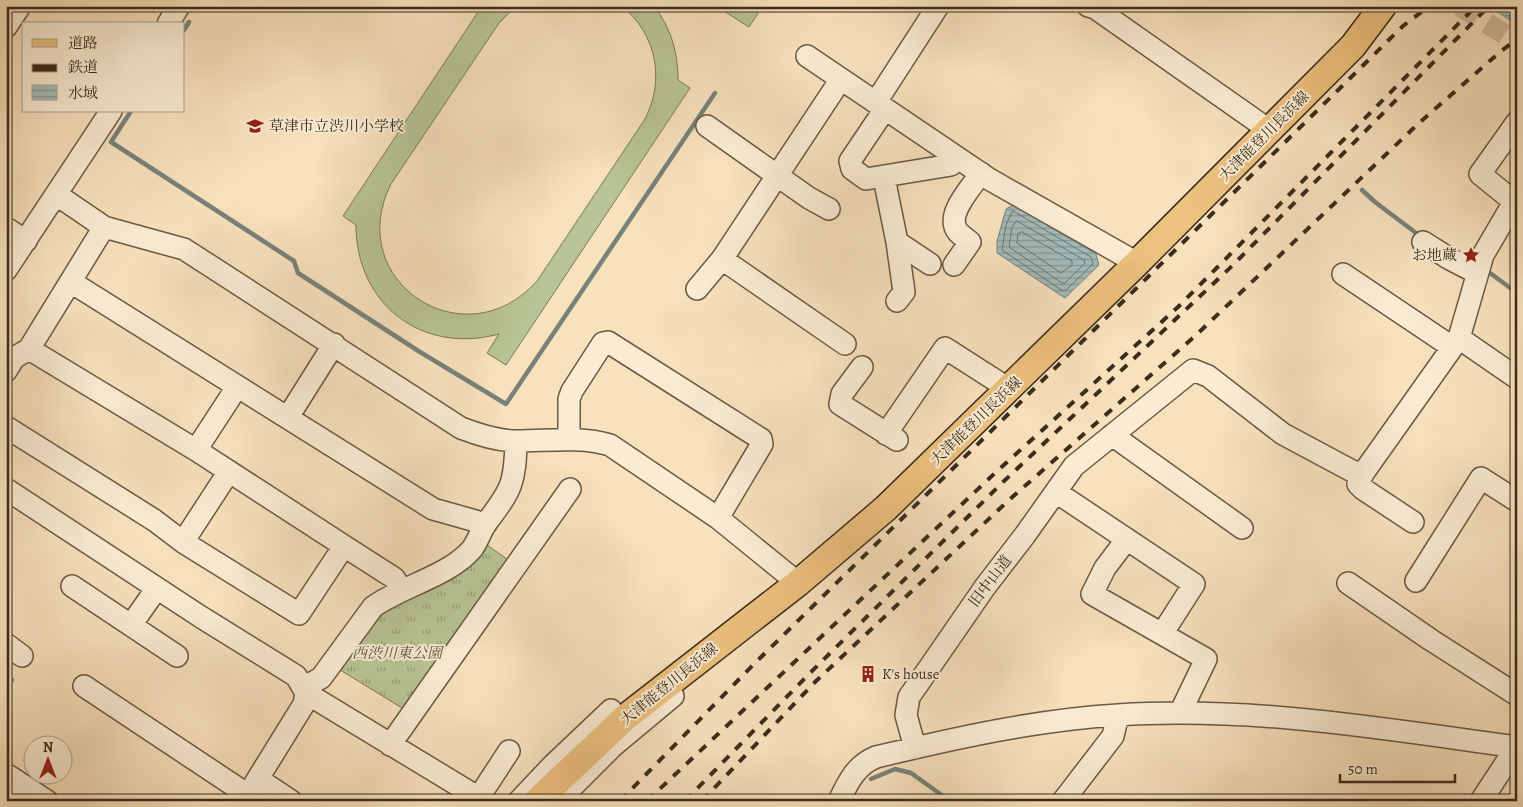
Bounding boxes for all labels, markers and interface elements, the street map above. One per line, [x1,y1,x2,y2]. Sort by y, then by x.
legend [22,22,185,112]
text: 道路 [68,33,98,53]
text: 鉄道 [68,57,98,77]
text: 水域 [68,83,98,103]
street label: 大津能登川長浜線 [1214,86,1314,186]
school or university icon: 草津市立渋川小学校 [245,116,265,136]
place label: 草津市立渋川小学校 [269,116,404,136]
place label: お地蔵 [1412,245,1457,265]
place icon: お地蔵 [1461,245,1481,265]
street label: 大津能登川長浜線 [926,372,1026,470]
street label: 旧中山道 [964,551,1016,611]
street label: 大津能登川長浜線 [616,638,722,730]
park label: 西渋川東公園 [352,643,445,663]
building icon: K's house [858,664,878,684]
place label: K's house [882,664,940,684]
north arrow [22,734,72,784]
text: N [43,738,53,757]
scale bar [1340,752,1456,784]
text: 50 m [1348,759,1378,779]

